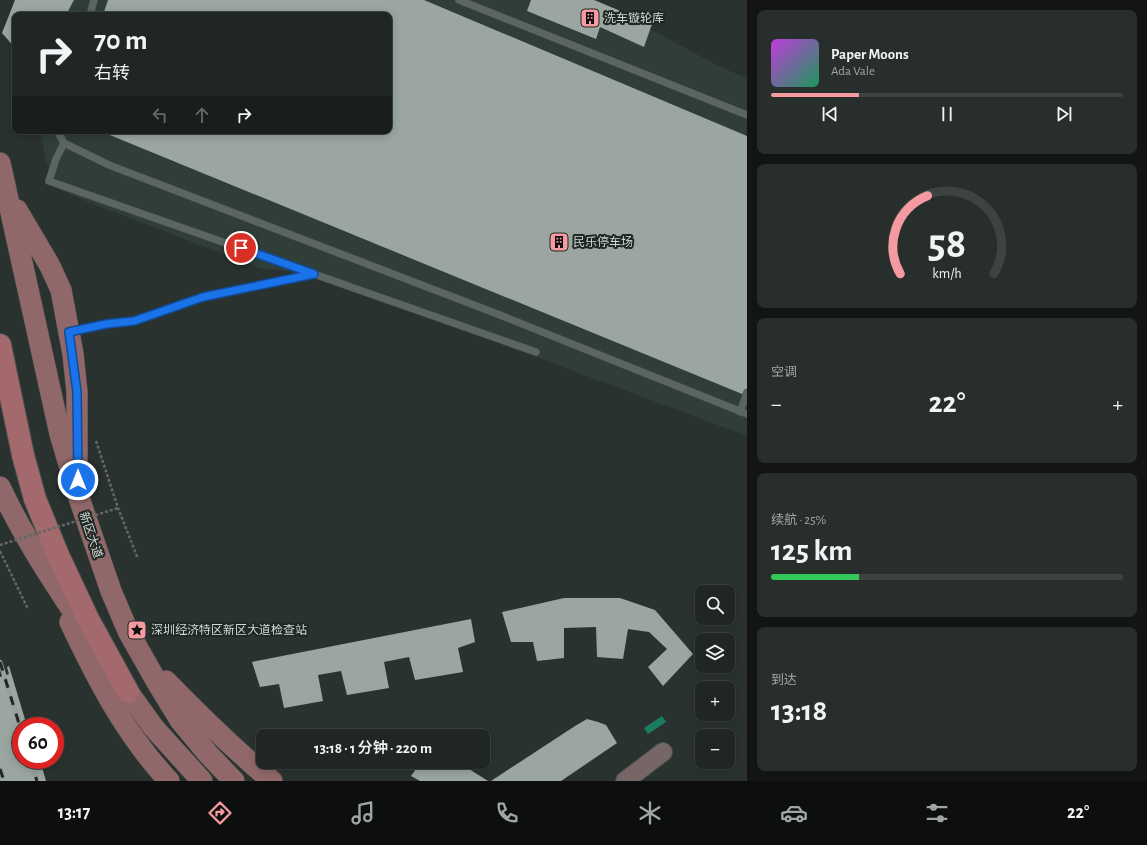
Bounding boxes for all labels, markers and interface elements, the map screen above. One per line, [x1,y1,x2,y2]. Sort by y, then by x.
building icon: 洗车镟轮库 [579,7,601,29]
place label: 洗车镟轮库 [604,11,664,24]
text: 70 m [94,27,148,55]
icon: right [28,28,80,80]
text: Paper Moons [831,47,909,62]
text: 右转 [94,65,130,83]
text: Ada Vale [831,65,875,78]
icon: previous [819,103,841,125]
icon: pause [936,103,958,125]
icon: next [1053,103,1075,125]
icon: left [149,104,171,126]
icon: ahead [191,104,213,126]
icon: right [233,104,255,126]
text: 58 [928,224,966,265]
pin [224,231,258,265]
building icon: 民乐停车场 [548,231,570,253]
place label: 民乐停车场 [573,235,633,248]
icon: arrive [230,237,252,259]
text: km/h [932,267,962,281]
text: 空调 [771,366,797,379]
text: 22° [928,388,966,418]
text: − [771,393,782,415]
text: + [1112,393,1123,415]
position arrow [57,459,99,501]
street label: 新区大道 [78,510,105,560]
text: 续航 · 25% [771,514,826,527]
text: 125 km [771,536,852,566]
map controls [695,585,735,769]
button: search [695,585,735,625]
place icon: 深圳经济特区新区大道检查站 [126,619,148,641]
place label: 深圳经济特区新区大道检查站 [151,623,307,636]
button: layers [695,633,735,673]
text: 到达 [771,674,797,687]
button: + [695,681,735,721]
text: 13:18 [771,696,827,726]
speed limit sign: 60 [12,717,64,769]
button: − [695,729,735,769]
text: 13:18 · 1 分钟 · 220 m [314,741,432,756]
icon: directions [206,799,234,827]
icon: music [349,799,377,827]
icon: phone [493,799,521,827]
icon: climate [636,799,664,827]
icon: car [780,799,808,827]
icon: filters [923,799,951,827]
text: 13:17 [58,804,90,822]
text: 22° [1067,804,1089,822]

